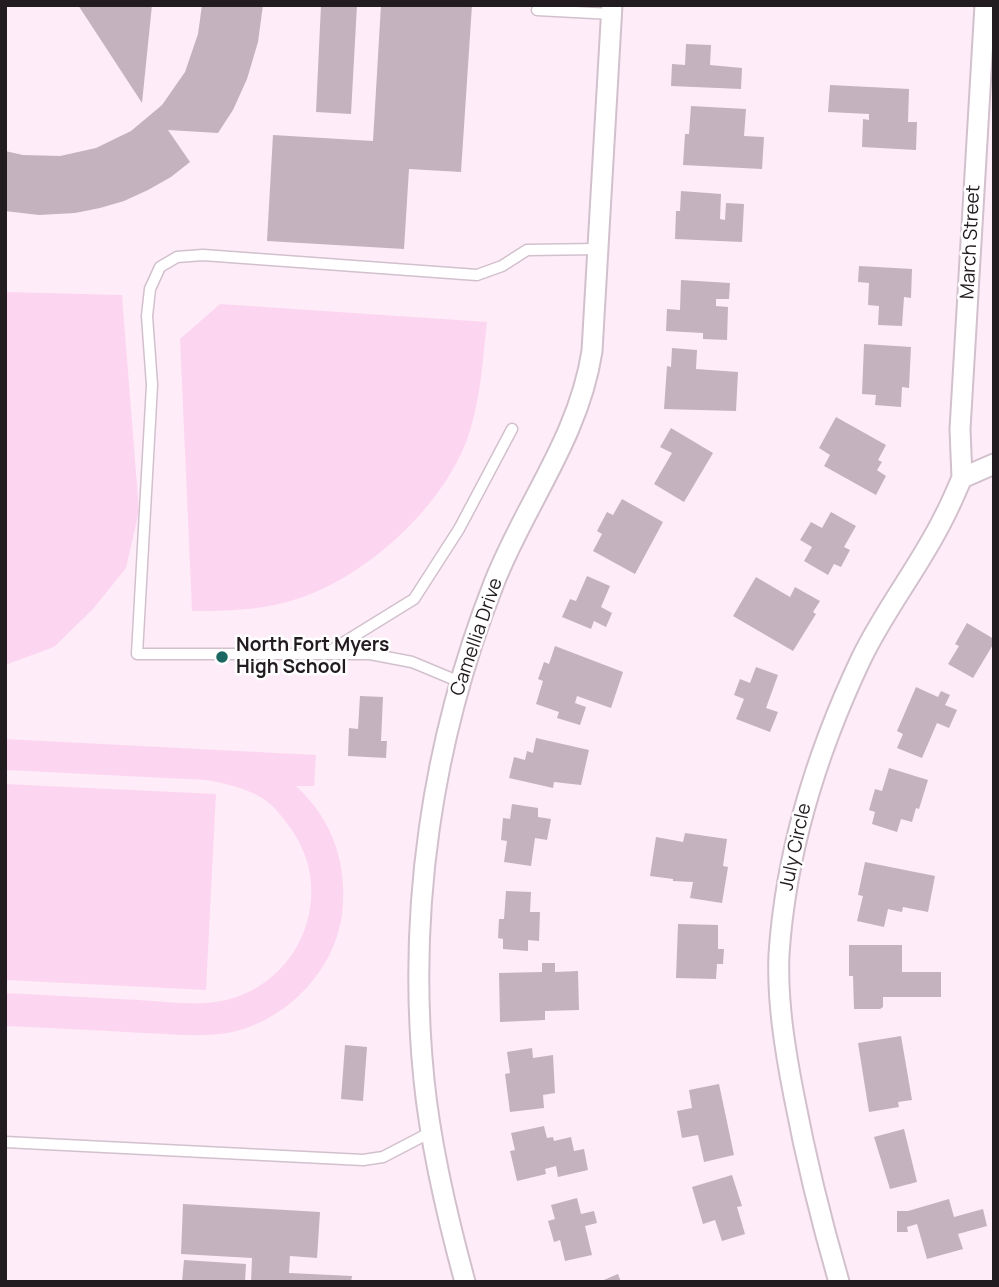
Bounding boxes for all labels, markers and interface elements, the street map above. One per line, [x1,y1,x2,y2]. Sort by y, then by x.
street label: March Street [957,184,985,300]
street label: Camellia Drive [446,575,508,699]
place label: North Fort Myers High School [236,635,389,679]
marker: North Fort Myers High School [214,649,230,665]
street label: July Circle [776,801,816,893]

